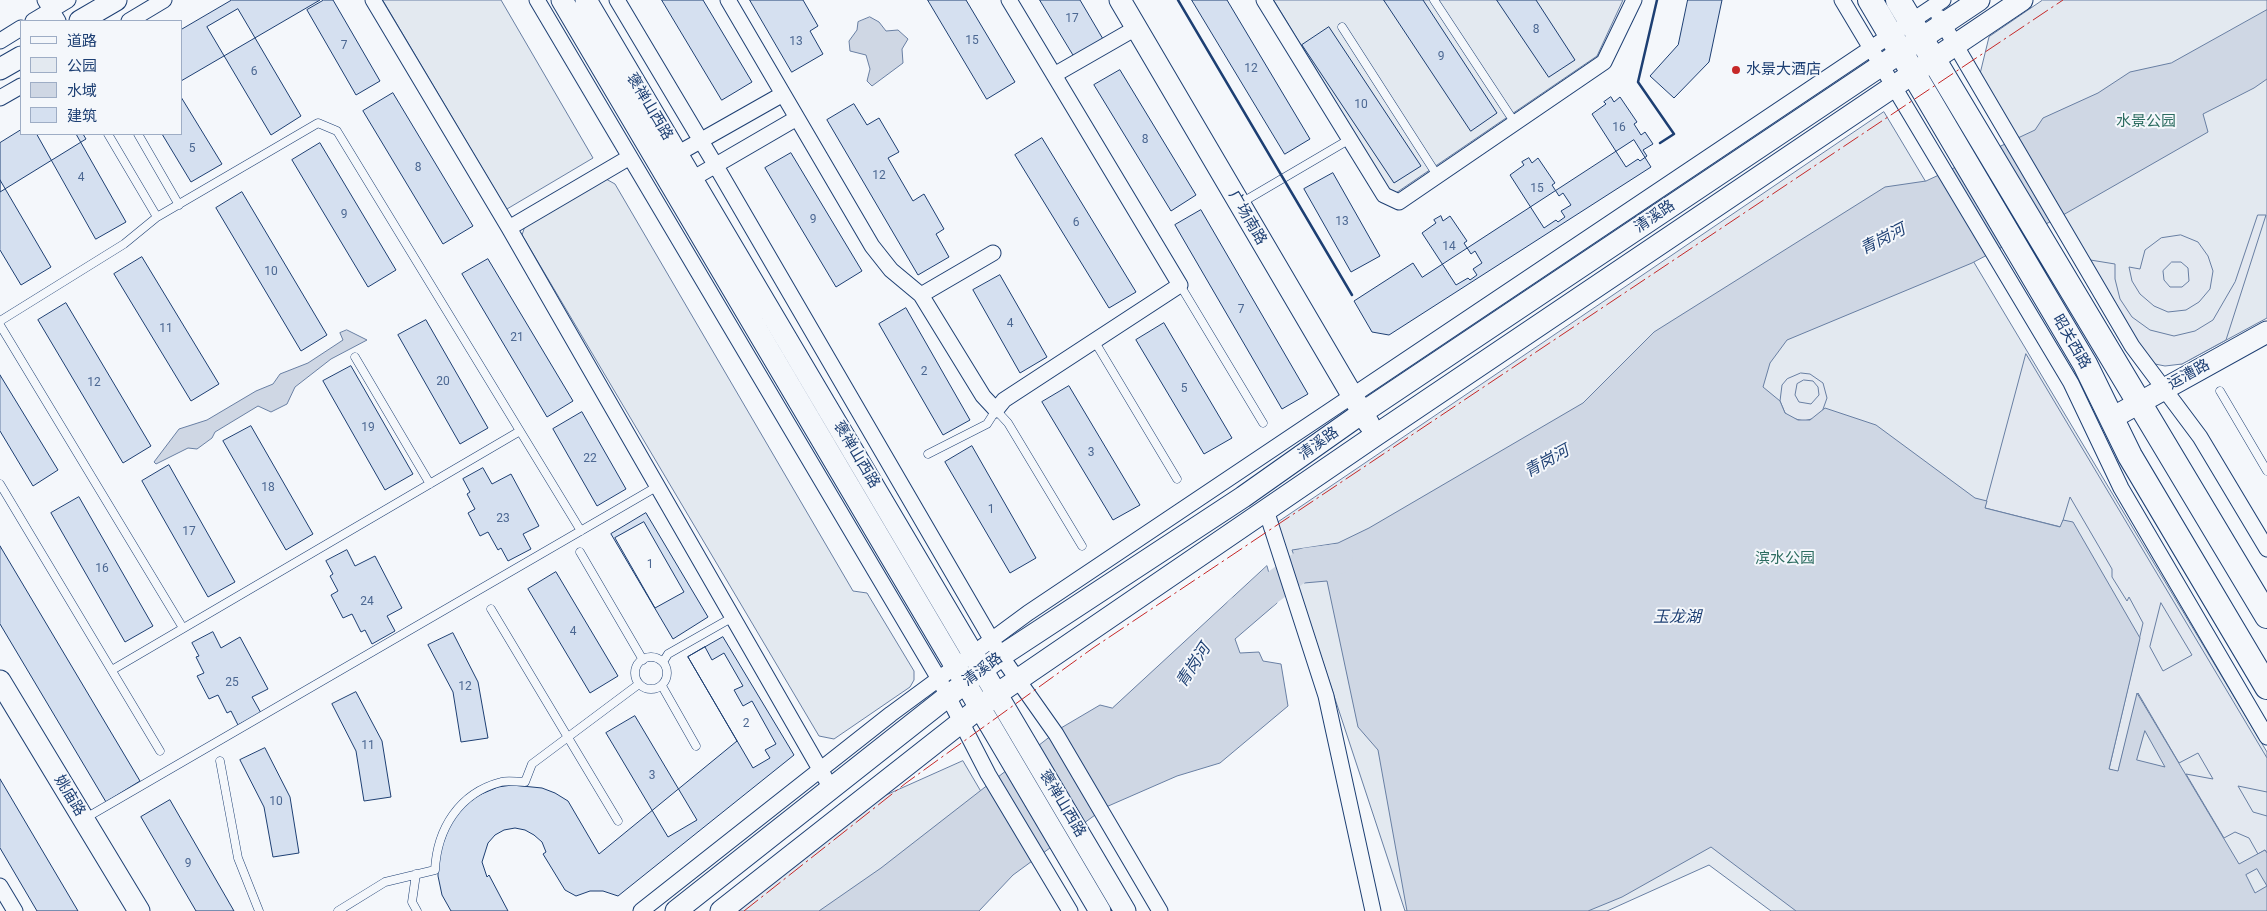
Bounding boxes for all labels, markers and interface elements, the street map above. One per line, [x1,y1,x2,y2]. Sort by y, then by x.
house number: 17 [1065,12,1079,26]
legend [20,20,182,135]
house number: 8 [1533,23,1539,37]
text: 道路 [67,32,97,50]
house number: 15 [965,34,979,48]
house number: 13 [789,35,803,49]
house number: 7 [341,39,347,53]
house number: 9 [1438,50,1444,64]
text: 公园 [67,57,97,75]
place label: 水景大酒店 [1746,61,1821,79]
house number: 12 [1244,62,1258,76]
marker: 水景大酒店 [1730,64,1742,76]
house number: 6 [251,65,257,79]
street label: 褒禅山西路 [622,70,676,144]
text: 水域 [67,82,97,100]
house number: 10 [1354,98,1368,112]
text: 建筑 [67,107,97,125]
park label: 水景公园 [2116,113,2176,131]
house number: 16 [1612,121,1626,135]
house number: 8 [1142,133,1148,147]
house number: 5 [189,142,195,156]
house number: 8 [415,161,421,175]
house number: 12 [872,169,886,183]
house number: 4 [78,171,84,185]
house number: 15 [1530,182,1544,196]
street label: 广场南路 [1224,188,1270,248]
street label: 清溪路 [1631,197,1679,237]
house number: 9 [341,208,347,222]
house number: 9 [810,213,816,227]
house number: 13 [1335,215,1349,229]
house number: 6 [1073,216,1079,230]
water label: 青岗河 [1857,221,1909,259]
house number: 14 [1442,240,1456,254]
house number: 10 [264,265,278,279]
house number: 7 [1238,303,1244,317]
street label: 昭关西路 [2048,312,2094,372]
house number: 4 [1007,317,1013,331]
house number: 11 [159,322,173,336]
house number: 21 [510,331,524,345]
street label: 运漕路 [2165,356,2213,394]
house number: 2 [921,365,927,379]
house number: 20 [436,375,450,389]
house number: 12 [87,376,101,390]
house number: 5 [1181,382,1187,396]
street label: 褒禅山西路 [829,418,883,492]
house number: 19 [361,421,375,435]
street label: 清溪路 [1295,424,1343,464]
water label: 青岗河 [1521,442,1573,482]
house number: 3 [1088,446,1094,460]
house number: 22 [583,452,597,466]
house number: 18 [261,481,275,495]
house number: 1 [988,503,994,517]
house number: 23 [496,512,510,526]
house number: 17 [182,525,196,539]
park label: 滨水公园 [1755,550,1815,568]
house number: 1 [647,558,653,572]
house number: 16 [95,562,109,576]
house number: 24 [360,595,374,609]
water label: 玉龙湖 [1653,608,1701,628]
house number: 4 [570,625,576,639]
water label: 青岗河 [1173,641,1215,691]
street label: 清溪路 [960,649,1006,691]
house number: 25 [225,676,239,690]
house number: 12 [458,680,472,694]
house number: 2 [743,717,749,731]
house number: 11 [361,739,375,753]
street label: 褒禅山西路 [1035,767,1089,841]
house number: 3 [649,769,655,783]
street label: 姚庙路 [50,772,88,820]
house number: 10 [269,795,283,809]
house number: 9 [185,857,191,871]

